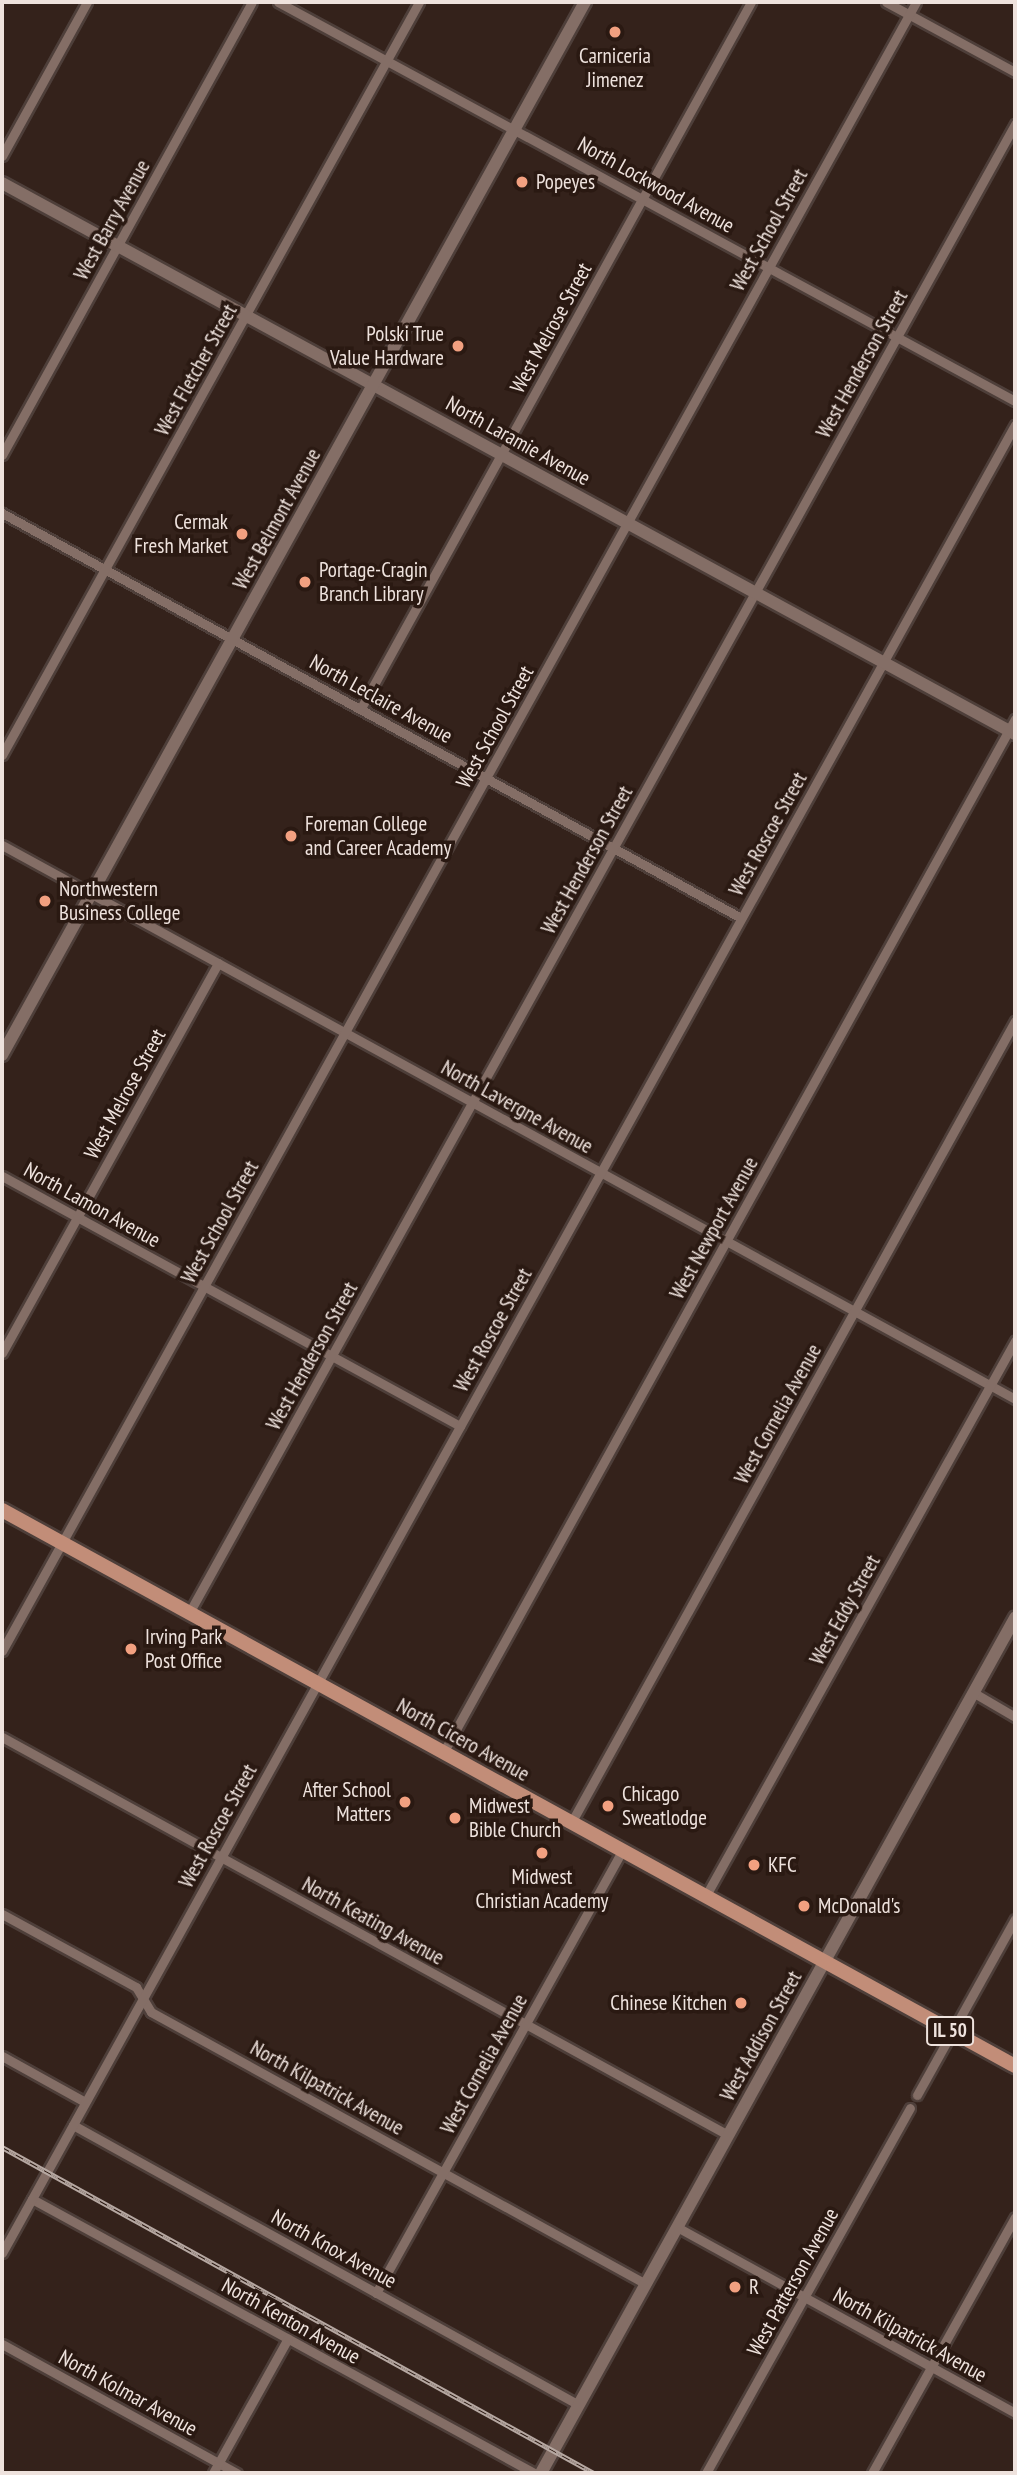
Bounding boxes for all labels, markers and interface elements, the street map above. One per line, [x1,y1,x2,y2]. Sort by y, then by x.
marker: Carniceria Jimenez [607,24,623,40]
place label: Carniceria Jimenez [579,43,651,93]
street label: North Lockwood Avenue [573,131,739,239]
street label: West Barry Avenue [68,155,156,285]
street label: West School Street [725,164,813,296]
place label: Popeyes [536,169,595,195]
marker: Popeyes [514,174,530,190]
street label: West Melrose Street [505,259,597,397]
street label: West Henderson Street [811,286,913,442]
street label: West Fletcher Street [150,300,242,440]
place label: Polski True Value Hardware [330,321,444,371]
marker: Polski True Value Hardware [450,338,466,354]
street label: North Laramie Avenue [441,391,595,491]
street label: West Belmont Avenue [228,444,326,594]
place label: Cermak Fresh Market [134,509,228,559]
marker: Cermak Fresh Market [234,526,250,542]
place label: Portage-Cragin Branch Library [319,557,428,607]
marker: Portage-Cragin Branch Library [297,574,313,590]
street label: North Leclaire Avenue [305,649,457,749]
street label: West School Street [451,661,539,793]
street label: West Roscoe Street [724,768,812,900]
street label: West Henderson Street [536,782,638,938]
place label: Foreman College and Career Academy [305,811,452,861]
marker: Foreman College and Career Academy [283,828,299,844]
place label: Northwestern Business College [59,876,180,926]
marker: Northwestern Business College [37,893,53,909]
street label: West Melrose Street [79,1025,171,1163]
street label: North Lavergne Avenue [437,1055,597,1159]
street label: West Newport Avenue [664,1152,764,1304]
street label: West School Street [176,1156,264,1288]
street label: North Lamon Avenue [19,1157,165,1253]
street label: West Roscoe Street [449,1264,537,1396]
street label: West Henderson Street [261,1278,363,1434]
street label: West Cornelia Avenue [729,1339,827,1489]
street label: West Eddy Street [804,1550,886,1670]
place label: Irving Park Post Office [145,1624,222,1674]
marker: Irving Park Post Office [123,1641,139,1657]
street label: North Cicero Avenue [392,1693,534,1787]
street label: West Roscoe Street [174,1760,262,1892]
place label: After School Matters [303,1777,391,1827]
place label: Chicago Sweatlodge [622,1781,707,1831]
place label: Midwest Bible Church [469,1793,561,1843]
marker: After School Matters [397,1794,413,1810]
marker: Chicago Sweatlodge [600,1798,616,1814]
marker: Midwest Bible Church [447,1810,463,1826]
marker: Midwest Christian Academy [534,1845,550,1861]
place label: KFC [768,1852,797,1878]
marker: KFC [746,1857,762,1873]
place label: Midwest Christian Academy [475,1864,609,1914]
street label: North Keating Avenue [297,1871,449,1971]
place label: McDonald's [818,1893,900,1919]
marker: McDonald's [796,1898,812,1914]
street label: West Addison Street [715,1966,807,2106]
street label: West Cornelia Avenue [435,1989,533,2139]
place label: Chinese Kitchen [610,1990,727,2016]
marker: Chinese Kitchen [733,1995,749,2011]
road number: IL 50 [926,2016,974,2047]
street label: North Kilpatrick Avenue [245,2035,409,2141]
street label: North Knox Avenue [267,2204,401,2294]
street label: West Patterson Avenue [742,2204,844,2360]
street label: North Kenton Avenue [217,2272,365,2370]
place label: R [749,2274,759,2300]
marker: R [727,2279,743,2295]
street label: North Kilpatrick Avenue [828,2282,992,2388]
street label: North Kolmar Avenue [54,2344,202,2442]

